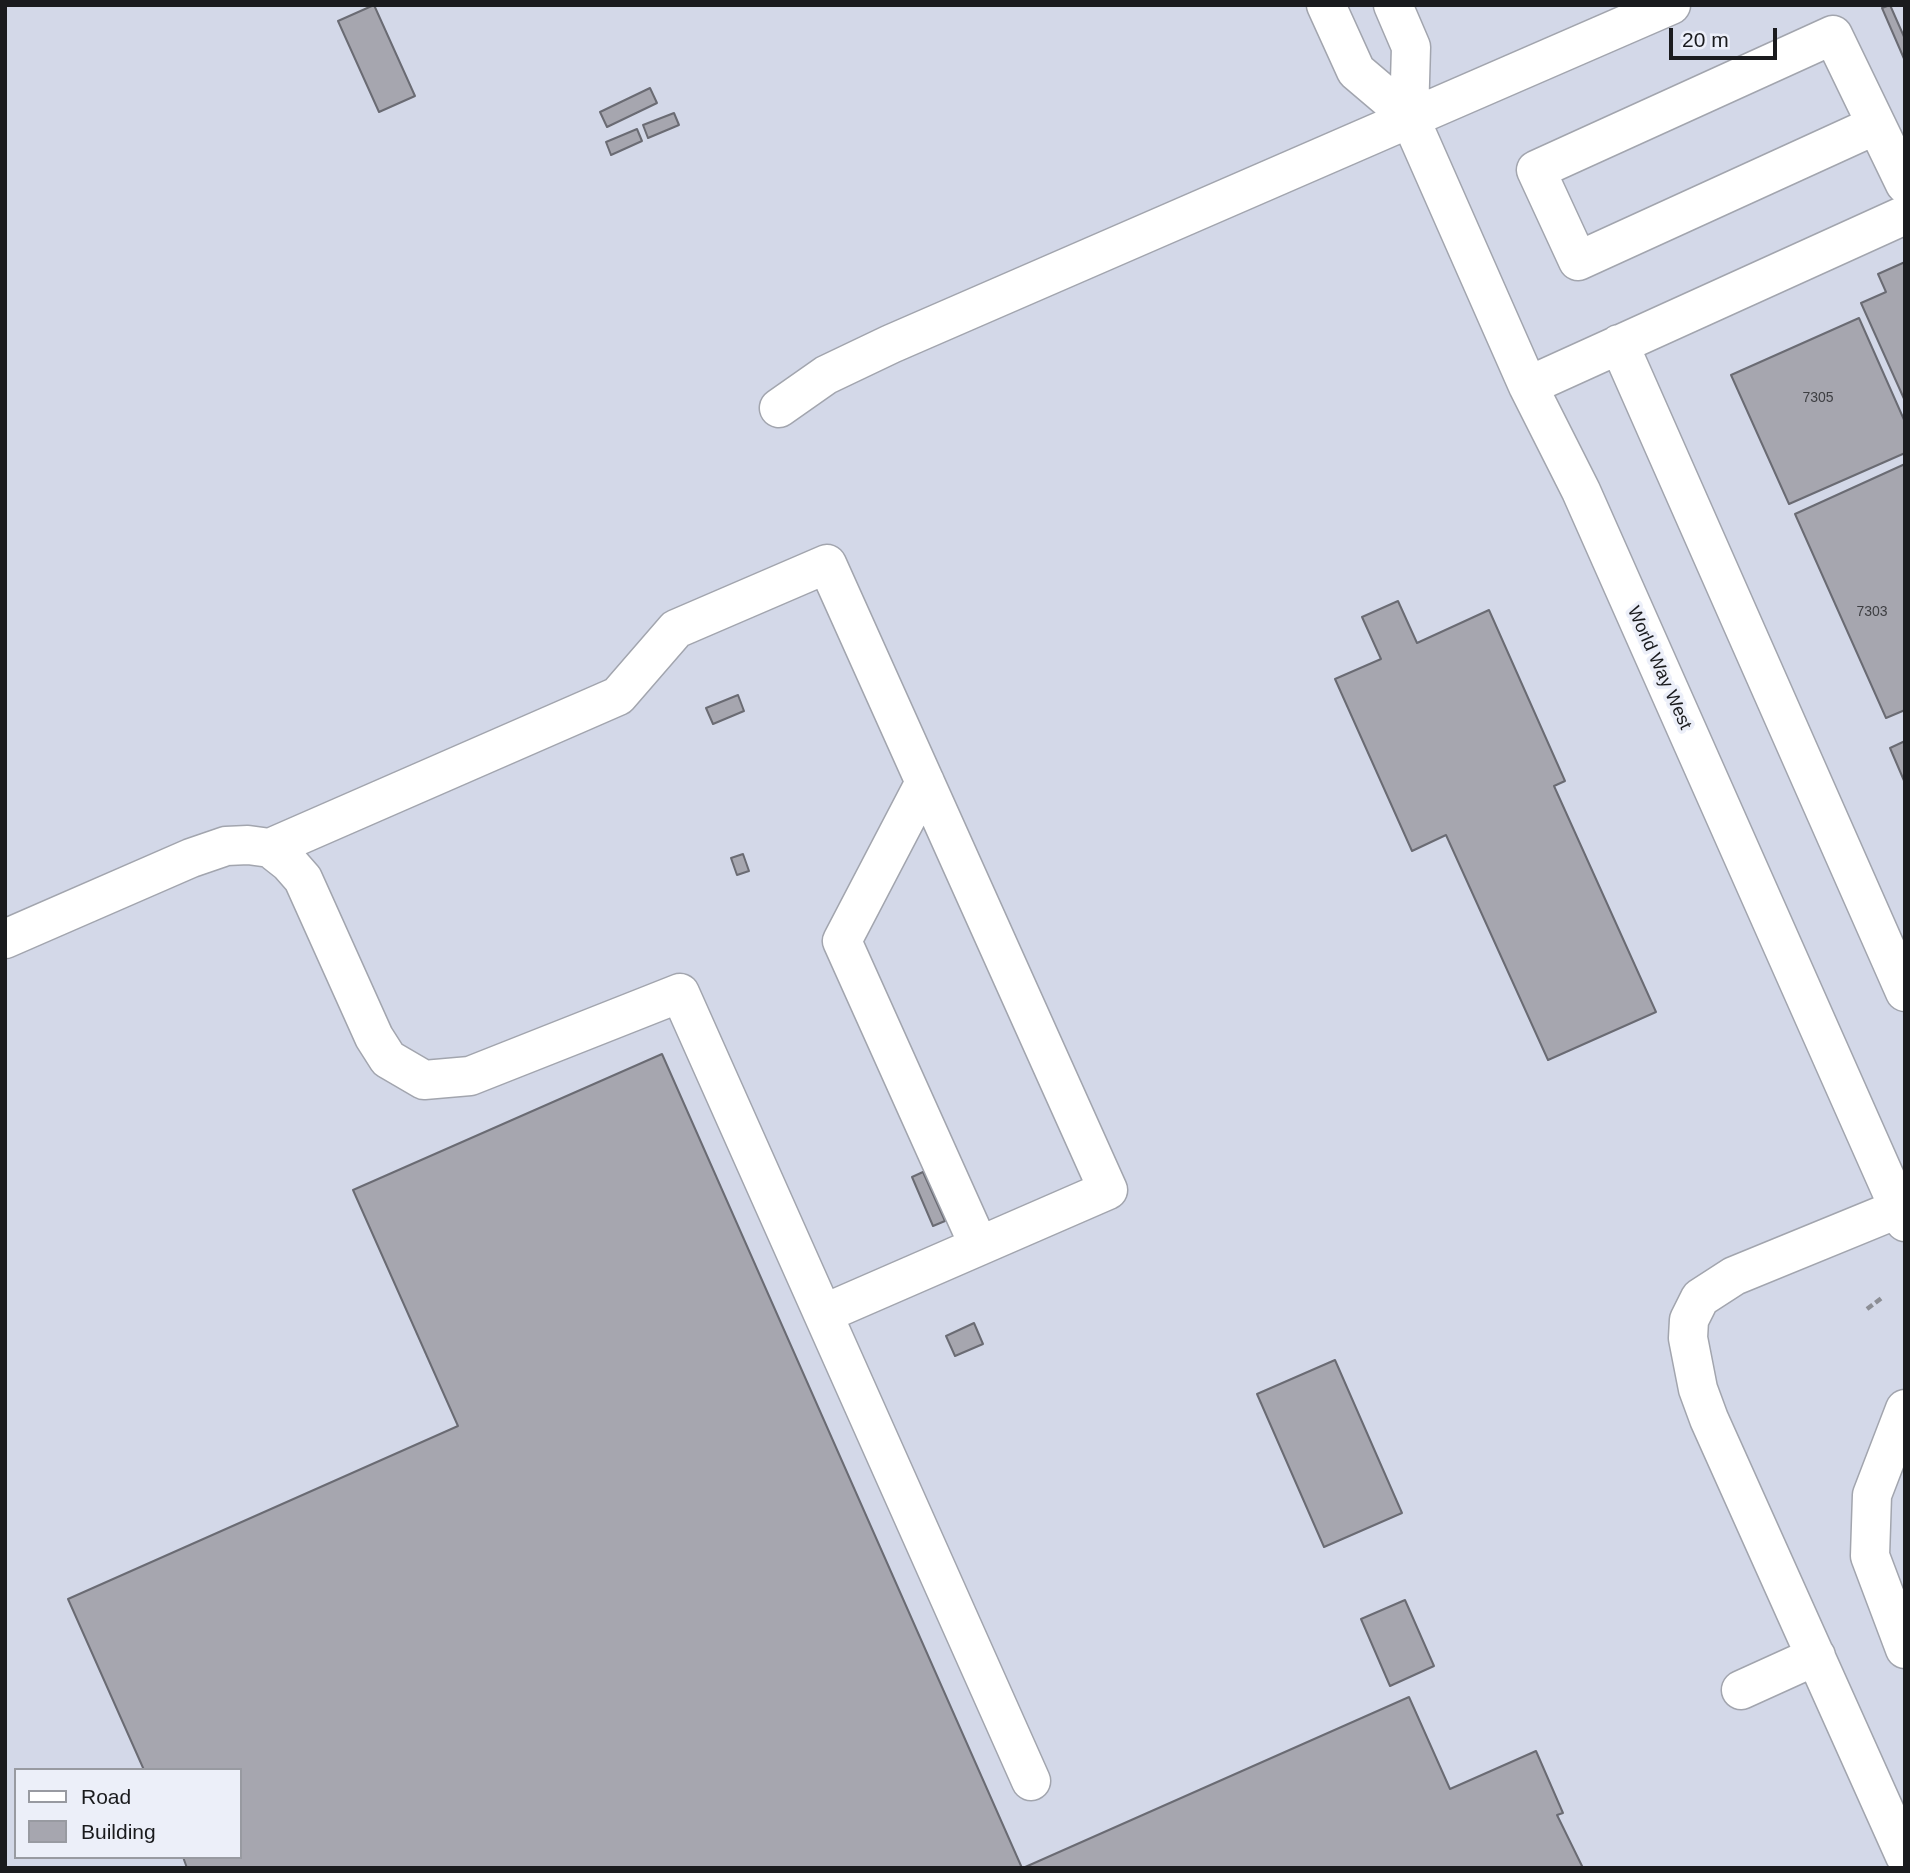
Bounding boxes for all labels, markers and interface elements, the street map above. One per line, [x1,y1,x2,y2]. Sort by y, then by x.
scale bar [1672,14,1780,58]
text: 20 m [1682,28,1729,51]
house number: 7305 [1802,390,1834,406]
street label: World Way West [1622,603,1696,733]
house number: 7303 [1856,604,1888,620]
legend [14,1768,242,1859]
text: Road [81,1785,131,1808]
text: Building [81,1820,156,1843]

